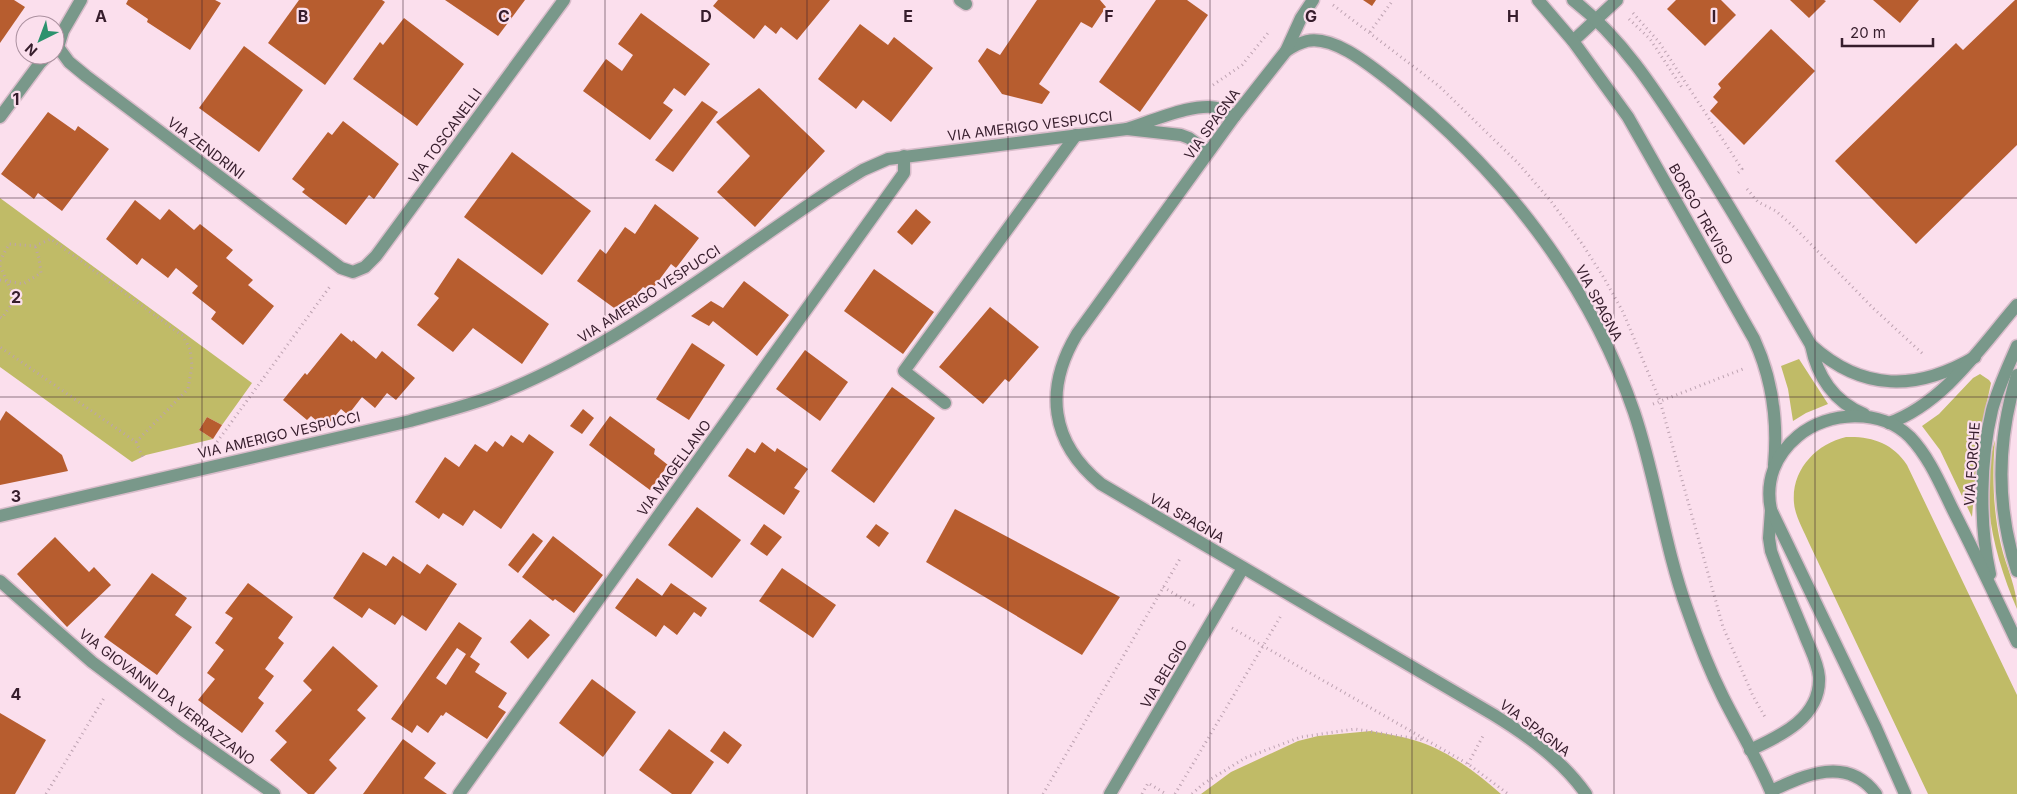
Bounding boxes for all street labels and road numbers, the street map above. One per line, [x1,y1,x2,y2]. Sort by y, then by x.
street label: VIA TOSCANELLI [404,85,485,187]
street label: VIA SPAGNA [1180,85,1243,163]
street label: VIA AMERIGO VESPUCCI [946,107,1113,144]
street label: VIA ZENDRINI [164,113,248,182]
street label: BORGO TREVISO [1666,160,1737,267]
street label: VIA AMERIGO VESPUCCI [574,241,723,346]
street label: VIA SPAGNA [1572,262,1627,344]
street label: VIA AMERIGO VESPUCCI [196,408,362,461]
street label: VIA MAGELLANO [633,416,714,519]
street label: VIA FORCHE [1960,421,1983,506]
street label: VIA SPAGNA [1147,489,1228,546]
street label: VIA GIOVANNI DA VERRAZZANO [76,625,259,768]
street label: VIA BELGIO [1136,636,1191,711]
street label: VIA SPAGNA [1497,696,1574,760]

